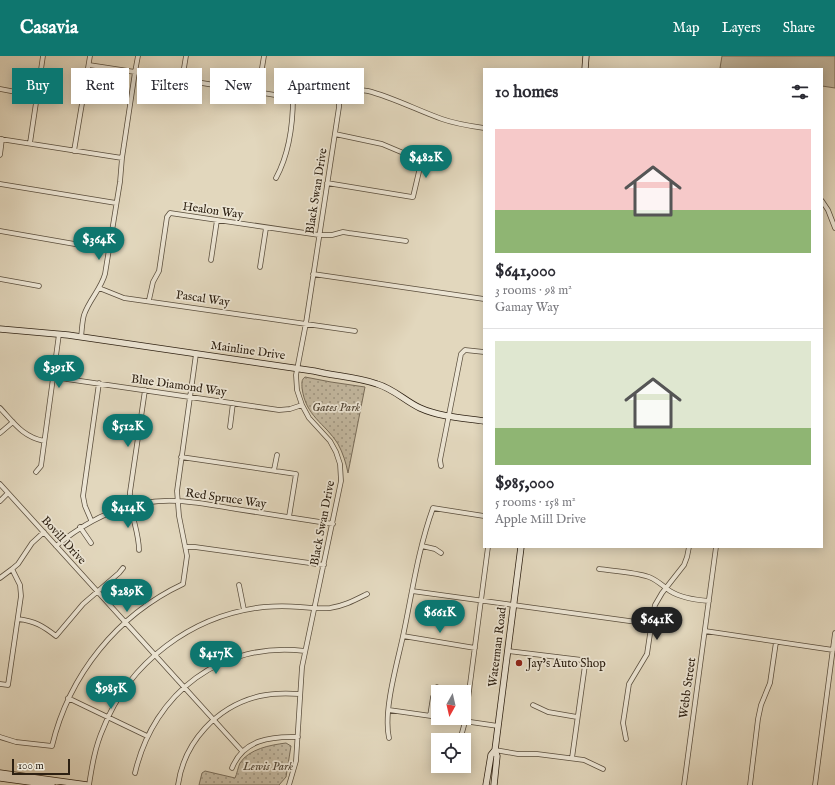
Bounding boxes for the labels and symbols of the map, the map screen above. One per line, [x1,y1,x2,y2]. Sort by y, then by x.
pin: $482K [398,145,454,179]
street label: Black Swan Drive [302,147,331,235]
street label: Healon Way [182,199,244,222]
pin: $364K [71,227,127,261]
street label: Pascal Way [175,287,231,310]
street label: Mainline Drive [210,338,287,363]
pin: $391K [31,355,87,389]
street label: Blue Diamond Way [130,371,228,400]
park label: Gates Park [312,400,360,415]
pin: $512K [100,414,156,448]
street label: Black Swan Drive [307,479,338,567]
street label: Red Spruce Way [184,485,268,513]
pin: $414K [100,495,156,529]
street label: Bovill Drive [38,513,90,568]
pin: $289K [99,579,155,613]
pin: $661K [412,600,468,634]
street label: Waterman Road [485,606,510,688]
pin: $641K [629,607,685,641]
pin: $417K [188,641,244,675]
place label: Jay’s Auto Shop [525,656,606,672]
street label: Webb Street [676,657,699,720]
marker: Jay’s Auto Shop [514,658,524,668]
pin: $985K [83,676,139,710]
north arrow [431,685,471,725]
scale bar [12,757,70,776]
park label: Lewis Park [242,759,293,774]

